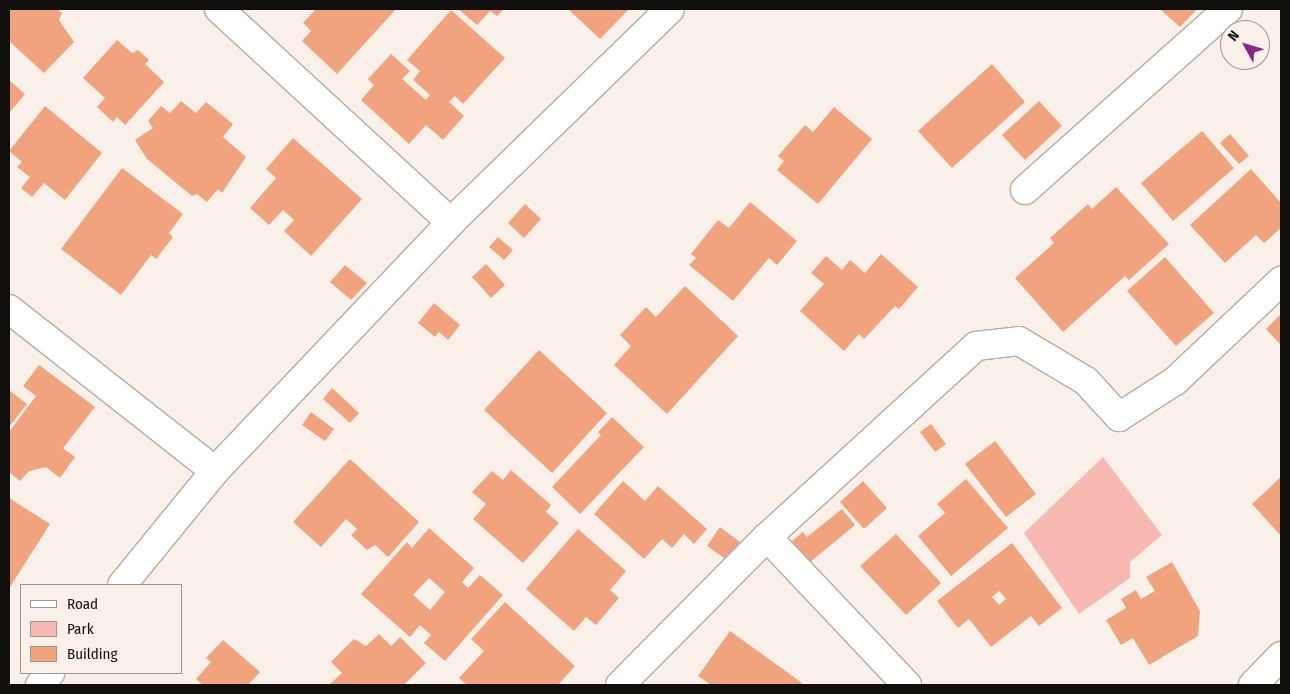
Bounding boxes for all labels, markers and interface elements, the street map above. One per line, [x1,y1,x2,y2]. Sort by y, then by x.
north arrow [1220,20,1270,70]
text: N [1224,27,1243,44]
legend [20,584,182,674]
text: Road [67,595,98,613]
text: Park [67,620,94,638]
text: Building [67,645,118,663]

